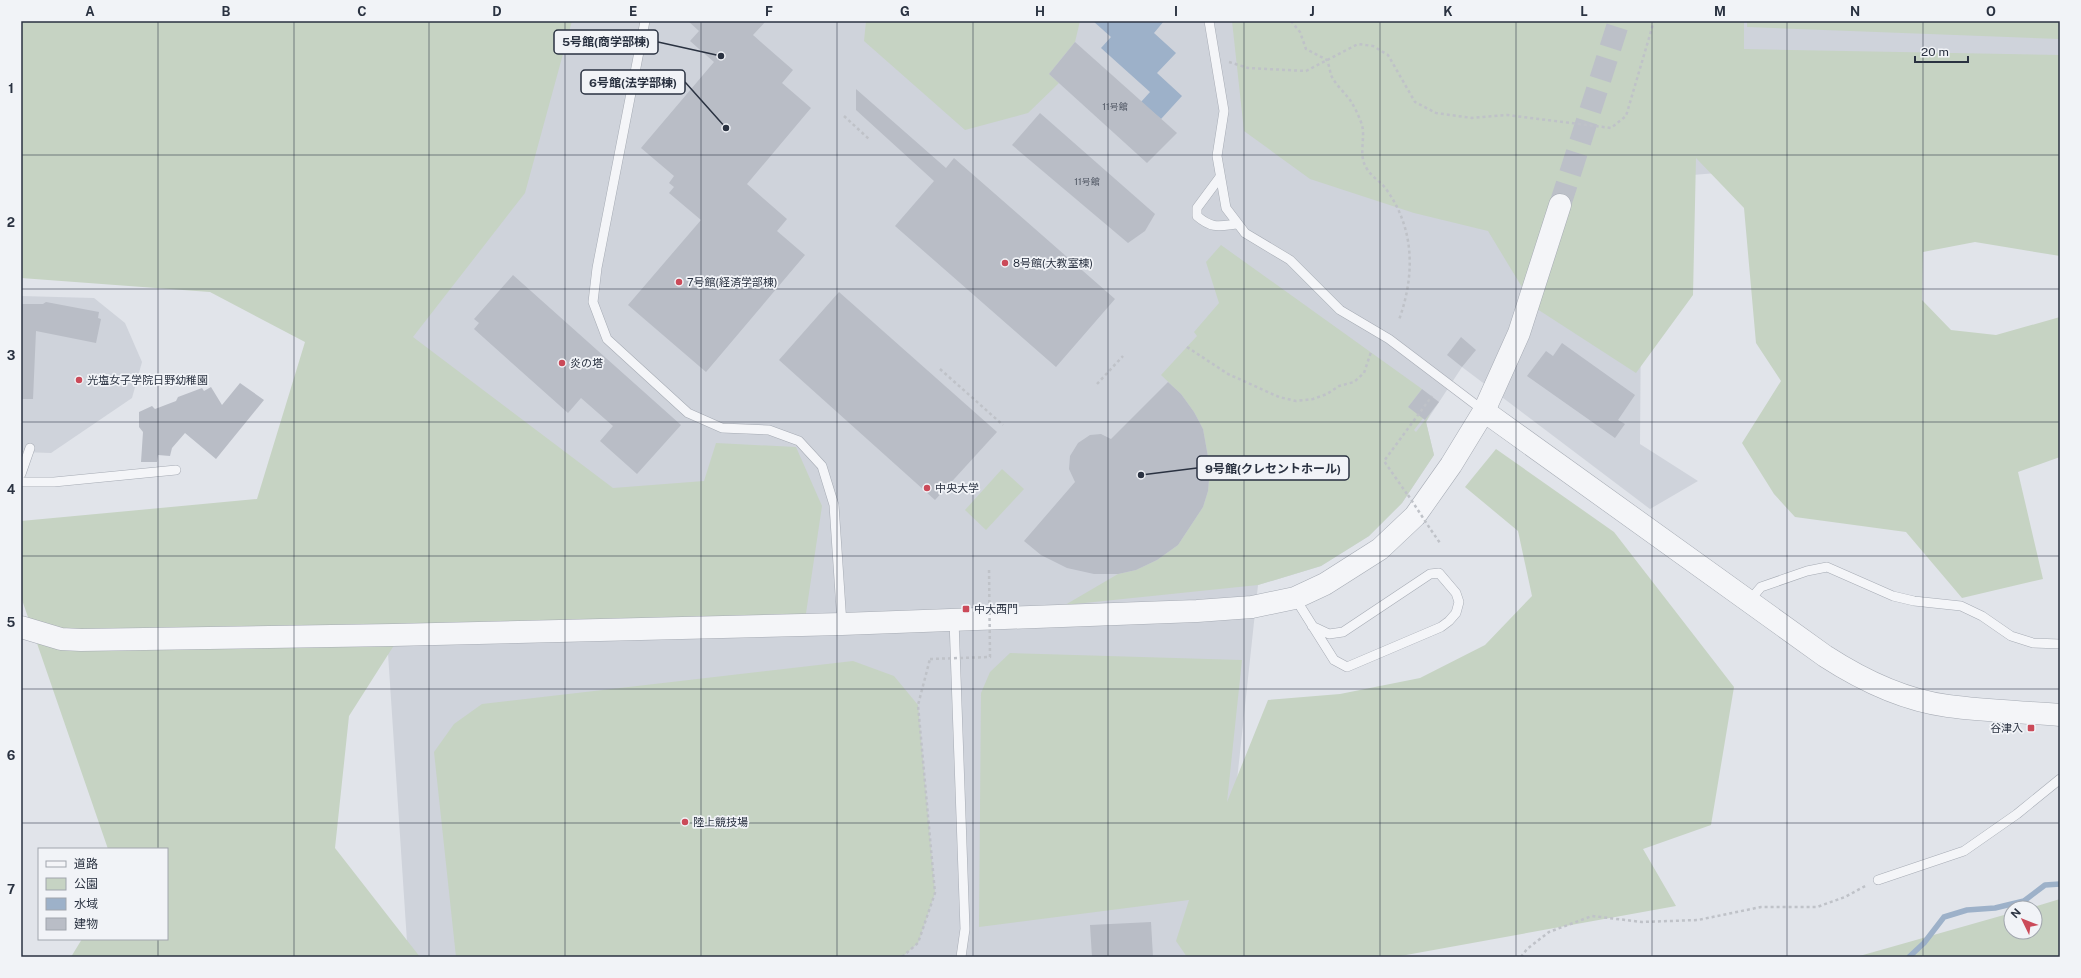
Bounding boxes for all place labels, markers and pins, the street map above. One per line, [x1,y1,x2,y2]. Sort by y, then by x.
callout: 5号館(商学部棟) [554,30,658,54]
callout: 6号館(法学部棟) [581,70,685,94]
place label: 8号館(大教室棟) [1013,257,1093,269]
marker: 8号館(大教室棟) [1000,258,1010,268]
place label: 7号館(経済学部棟) [687,276,777,288]
marker: 7号館(経済学部棟) [674,277,684,287]
place label: 炎の塔 [570,357,603,369]
marker: 炎の塔 [557,358,567,368]
place label: 光塩女子学院日野幼稚園 [87,374,208,386]
marker: 光塩女子学院日野幼稚園 [74,375,84,385]
callout: 9号館(クレセントホール) [1197,456,1349,480]
place label: 中央大学 [935,482,979,494]
marker: 中央大学 [922,483,932,493]
place label: 中大西門 [974,603,1018,615]
marker: 中大西門 [961,604,971,614]
place label: 谷津入 [1990,722,2023,734]
marker: 谷津入 [2026,723,2036,733]
place label: 陸上競技場 [693,816,748,828]
marker: 陸上競技場 [680,817,690,827]

